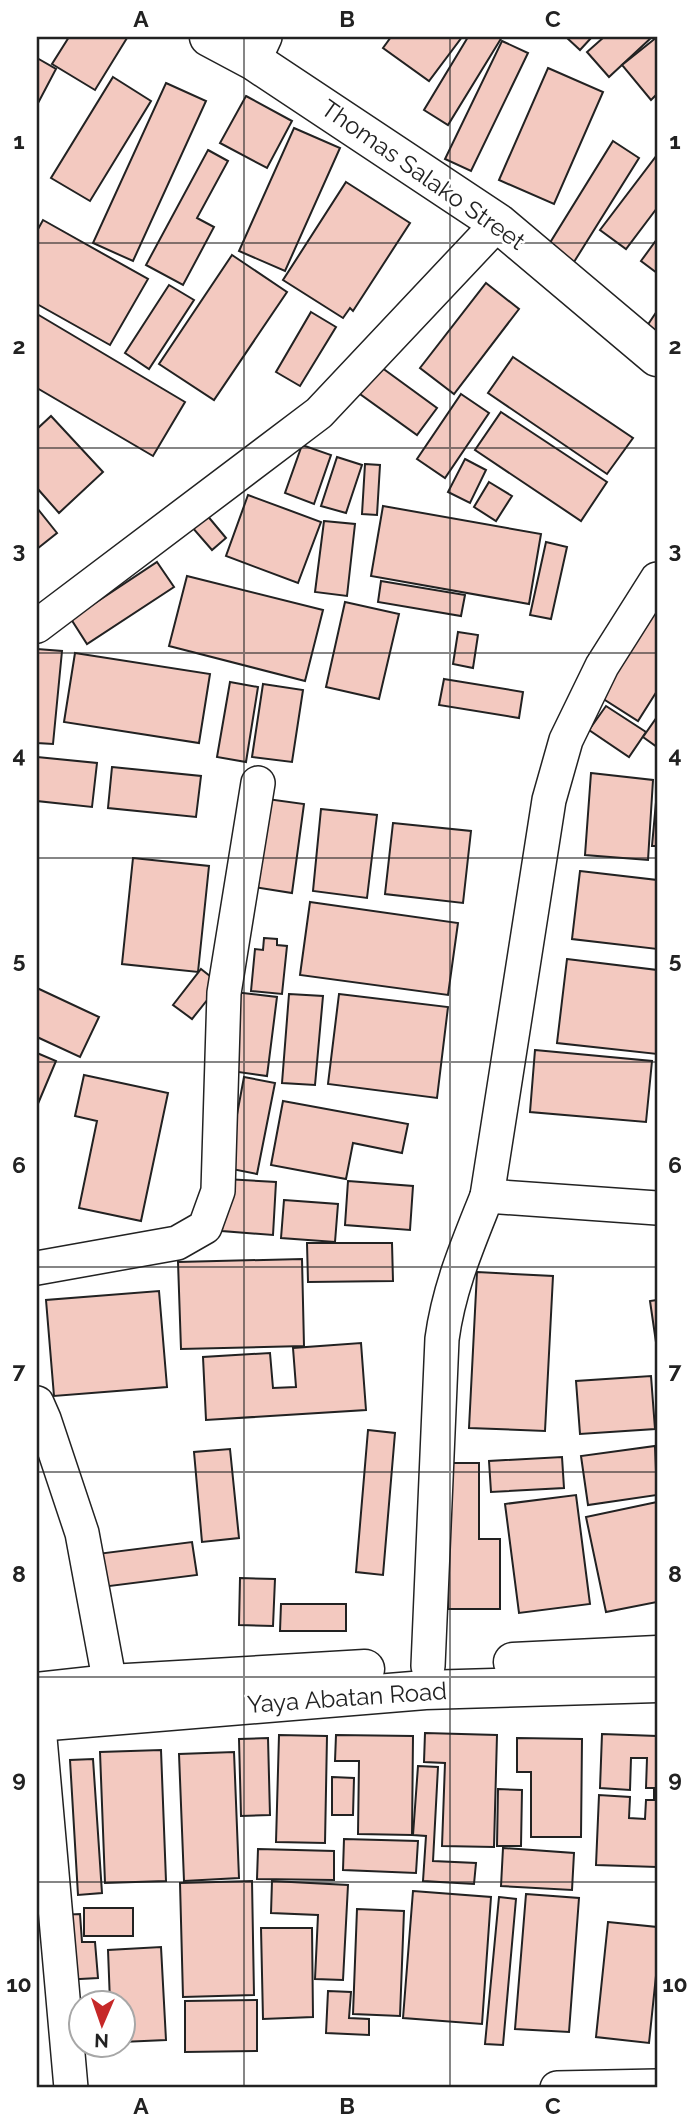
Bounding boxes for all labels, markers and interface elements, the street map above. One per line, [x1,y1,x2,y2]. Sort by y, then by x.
text: A [133,5,149,32]
text: B [339,5,355,32]
text: C [545,5,561,32]
street label: Thomas Salako Street [316,93,531,256]
text: 1 [13,127,25,154]
text: 1 [669,127,681,154]
text: 2 [13,332,25,359]
text: 2 [669,332,681,359]
text: 3 [13,536,25,563]
text: 3 [669,536,681,563]
text: 4 [12,741,26,768]
text: 4 [668,741,682,768]
text: 5 [13,946,26,973]
text: 5 [669,946,682,973]
text: 6 [12,1151,26,1178]
text: 6 [668,1151,682,1178]
text: 7 [13,1356,26,1383]
text: 7 [669,1356,682,1383]
text: 8 [12,1560,26,1587]
text: 8 [668,1560,682,1587]
street label: Yaya Abatan Road [246,1676,448,1719]
text: 9 [12,1765,26,1792]
text: 9 [668,1765,682,1792]
text: 10 [6,1970,32,1997]
text: 10 [662,1970,688,1997]
north arrow [66,1988,136,2058]
text: N [94,2030,109,2052]
text: A [133,2092,149,2119]
text: B [339,2092,355,2119]
text: C [545,2092,561,2119]

